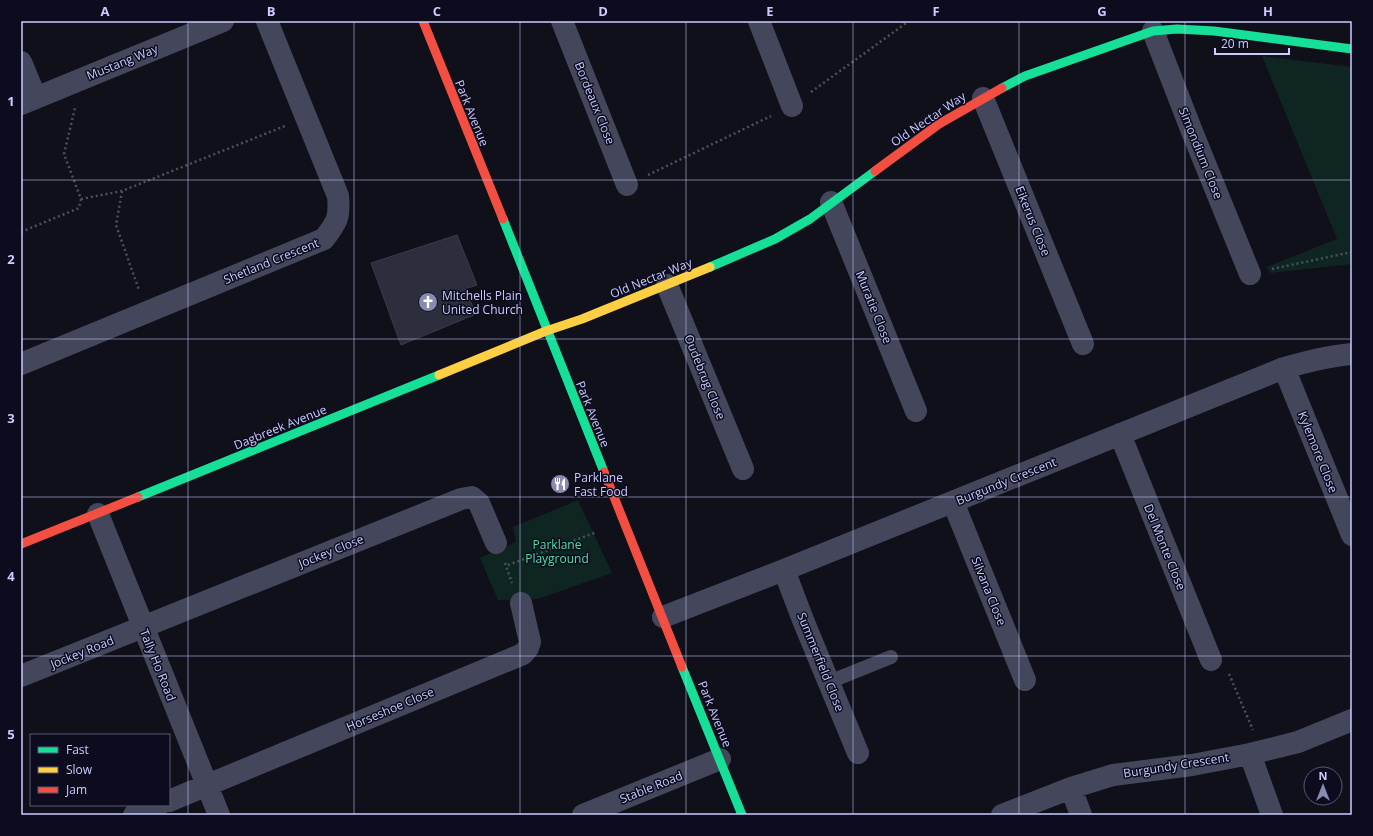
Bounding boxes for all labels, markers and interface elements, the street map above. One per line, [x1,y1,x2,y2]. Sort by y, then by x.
text: A [101,2,110,20]
text: B [267,2,276,20]
text: C [433,2,441,20]
text: D [598,2,608,20]
text: E [766,2,774,20]
text: F [932,2,940,20]
text: G [1097,2,1107,20]
text: H [1263,2,1273,20]
scale bar [1215,30,1289,56]
text: 20 m [1221,35,1249,52]
street label: Mustang Way [84,40,161,84]
street label: Bordeaux Close [571,59,619,147]
street label: Park Avenue [451,77,493,149]
street label: Old Nectar Way [887,87,970,150]
text: 1 [7,92,15,110]
street label: Simondium Close [1175,105,1227,202]
street label: Eikerus Close [1011,183,1055,259]
street label: Shetland Crescent [221,234,321,288]
text: 2 [7,250,15,268]
street label: Old Nectar Way [607,253,695,302]
street label: Muratie Close [852,268,896,346]
place label: Mitchells Plain United Church [442,287,523,318]
church icon: Mitchells Plain United Church [417,291,439,313]
street label: Oudebrug Close [680,332,730,422]
street label: Park Avenue [572,378,614,450]
street label: Dagbreek Avenue [231,401,329,453]
text: 3 [7,409,15,427]
street label: Kylemore Close [1294,409,1342,496]
street label: Burgundy Crescent [953,453,1059,509]
place label: Parklane Fast Food [574,469,628,500]
restaurant icon: Parklane Fast Food [549,473,571,495]
street label: Del Monte Close [1140,501,1190,593]
street label: Jockey Close [295,530,366,572]
park label: Parklane Playground [525,536,589,567]
street label: Silvana Close [967,554,1011,628]
text: 4 [7,567,15,585]
street label: Summerfield Close [793,610,849,714]
street label: Tally Ho Road [136,626,180,704]
street label: Jockey Road [47,632,116,673]
street label: Park Avenue [694,678,736,750]
street label: Horseshoe Close [343,683,437,735]
text: 5 [7,725,15,743]
legend [30,734,170,806]
text: Fast [66,741,89,758]
street label: Burgundy Crescent [1122,748,1230,782]
text: Slow [66,761,93,778]
north arrow [1303,766,1343,806]
street label: Stable Road [617,767,685,807]
text: N [1319,768,1327,783]
text: Jam [65,781,87,798]

